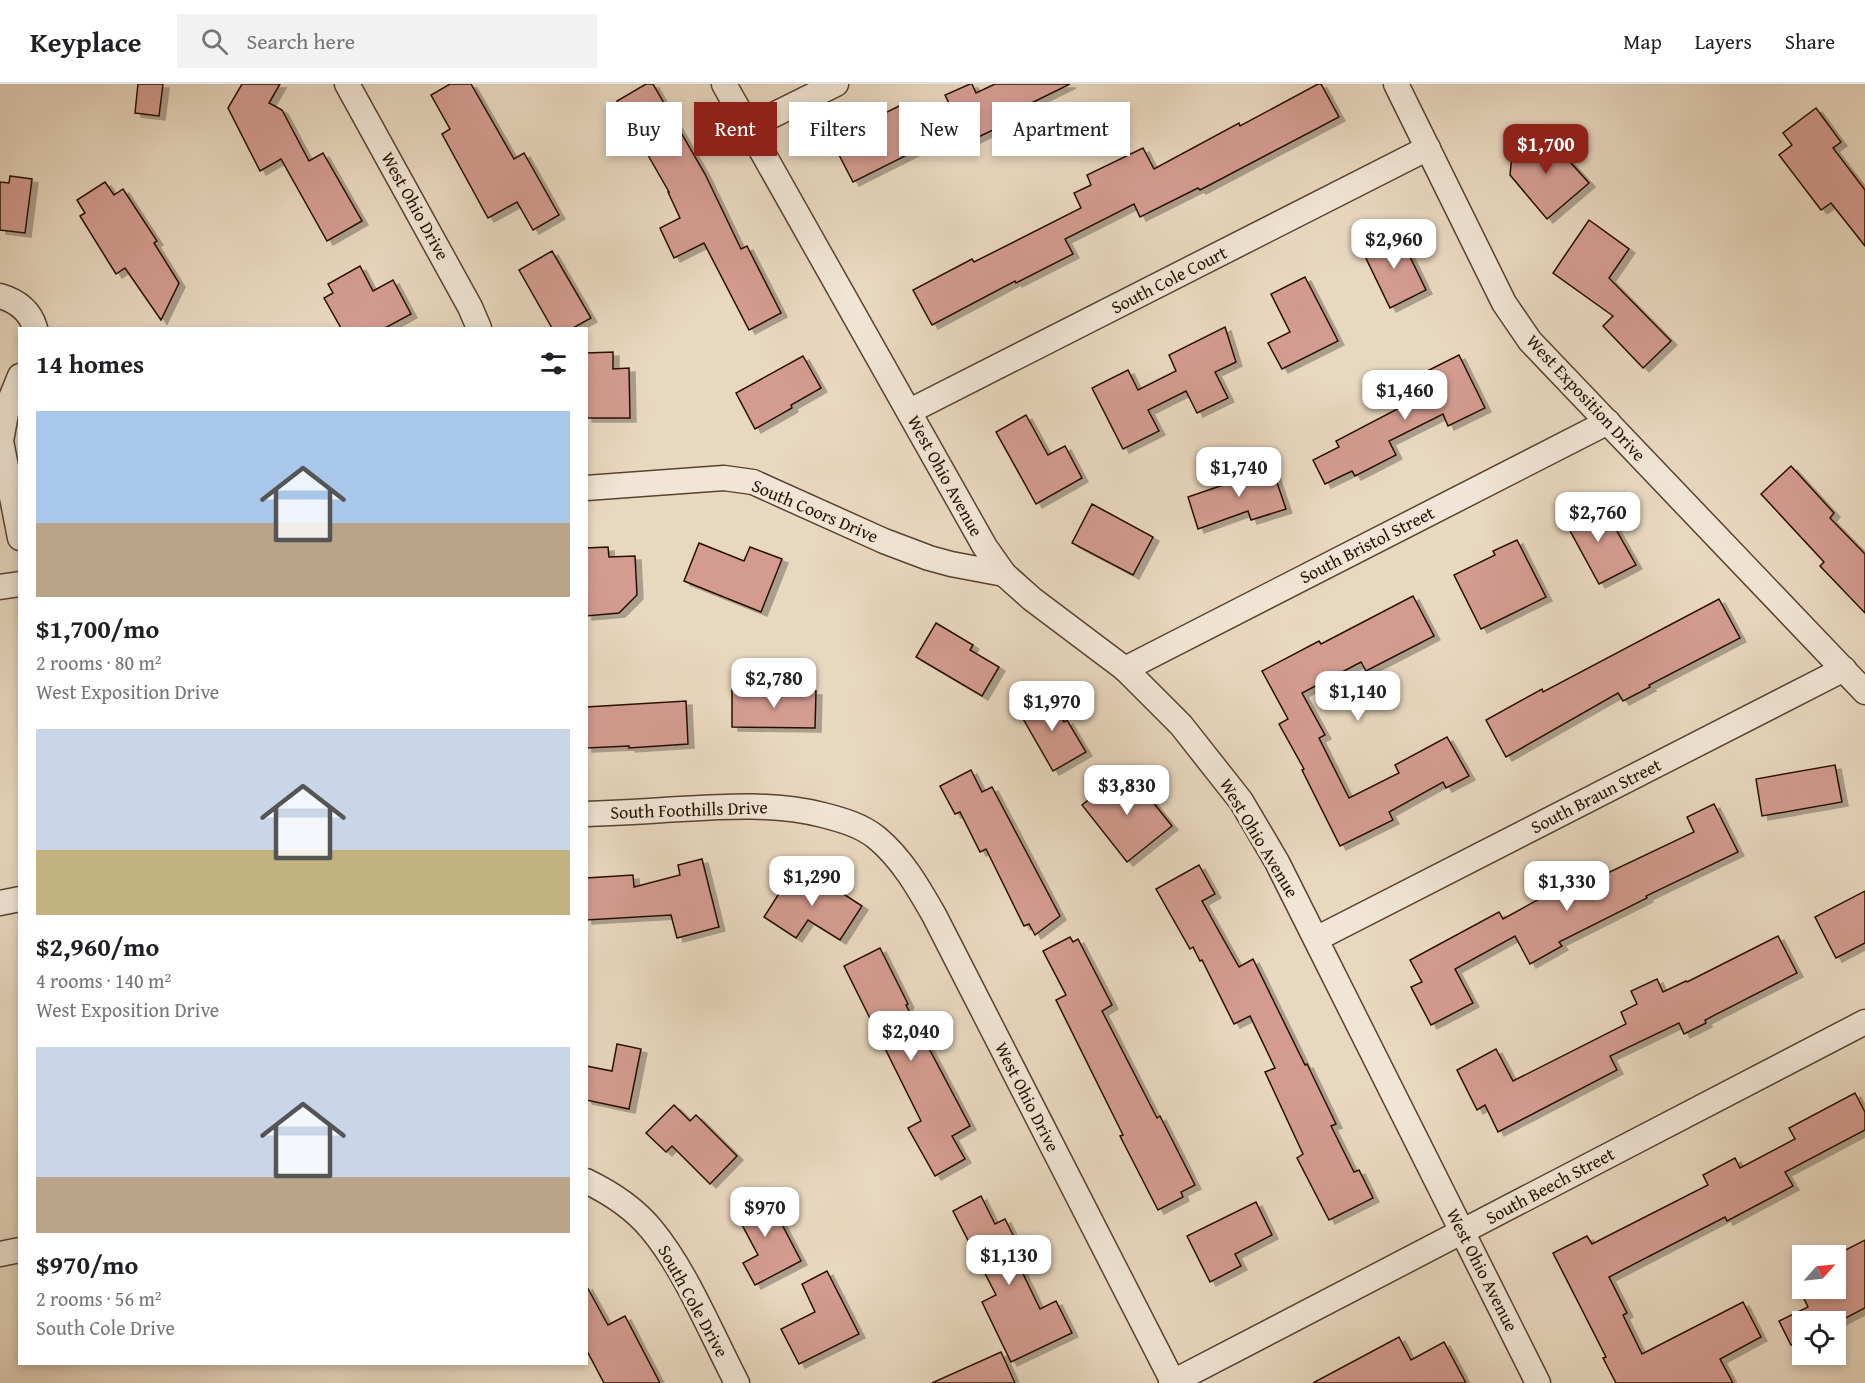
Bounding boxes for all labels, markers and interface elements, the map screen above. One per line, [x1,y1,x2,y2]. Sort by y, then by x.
search box [177,14,597,68]
text: Keyplace [30,21,141,62]
icon: search [198,25,231,58]
text: Search here [246,25,355,57]
text: Map [1623,26,1662,57]
text: Layers [1695,26,1752,57]
text: Share [1785,26,1835,57]
chip: Buy [606,102,682,156]
chip: Rent [694,102,777,156]
chip: Filters [789,102,887,156]
chip: New [899,102,980,156]
chip: Apartment [992,102,1130,156]
pin: $1,700 [1497,124,1595,175]
text: $1,700 [1517,129,1575,158]
street label: West Ohio Drive [375,147,456,265]
pin: $2,960 [1345,219,1443,270]
text: $2,960 [1365,224,1423,253]
street label: South Cole Court [1106,238,1232,320]
street label: West Exposition Drive [1520,328,1652,467]
text: 14 homes [36,344,144,383]
icon: filters [537,347,570,380]
pin: $1,460 [1356,370,1454,421]
text: $1,460 [1376,375,1434,404]
street label: West Ohio Avenue [901,410,990,541]
pin: $1,740 [1190,447,1288,498]
icon: home [249,450,357,558]
text: $1,740 [1210,452,1268,481]
street label: South Coors Drive [748,472,883,549]
pin: $2,760 [1549,492,1647,543]
text: $2,760 [1569,497,1627,526]
street label: South Bristol Street [1295,499,1439,590]
text: $1,700/mo [36,609,159,648]
text: 2 rooms · 80 m² [36,648,162,677]
pin: $2,780 [725,658,823,709]
text: $2,780 [745,663,803,692]
pin: $1,140 [1309,671,1407,722]
text: $1,140 [1329,676,1387,705]
text: West Exposition Drive [36,677,219,706]
pin: $1,970 [1003,681,1101,732]
text: $1,970 [1023,686,1081,715]
street label: South Braun Street [1526,751,1666,840]
pin: $3,830 [1078,765,1176,816]
icon: home [249,768,357,876]
text: $3,830 [1098,770,1156,799]
street label: West Ohio Avenue [1213,773,1306,903]
street label: South Foothills Drive [610,793,768,826]
pin: $1,290 [763,856,861,907]
text: $1,290 [783,861,841,890]
pin: $1,330 [1518,861,1616,912]
text: $1,330 [1538,866,1596,895]
text: $2,960/mo [36,927,159,966]
text: 4 rooms · 140 m² [36,966,171,995]
text: West Exposition Drive [36,995,219,1024]
pin: $2,040 [862,1011,960,1062]
text: $2,040 [882,1016,940,1045]
street label: West Ohio Drive [988,1037,1067,1156]
icon: home [249,1086,357,1194]
street label: South Beech Street [1480,1140,1620,1231]
pin: $970 [729,1187,801,1238]
text: $970 [744,1192,786,1221]
street label: West Ohio Avenue [1440,1203,1525,1336]
pin: $1,130 [960,1235,1058,1286]
street label: South Cole Drive [651,1240,736,1362]
text: $1,130 [980,1240,1038,1269]
text: $970/mo [36,1245,138,1284]
north arrow [1792,1245,1846,1299]
map controls [1792,1245,1846,1365]
text: 2 rooms · 56 m² [36,1284,162,1313]
button: locate [1792,1311,1846,1365]
text: South Cole Drive [36,1313,175,1342]

